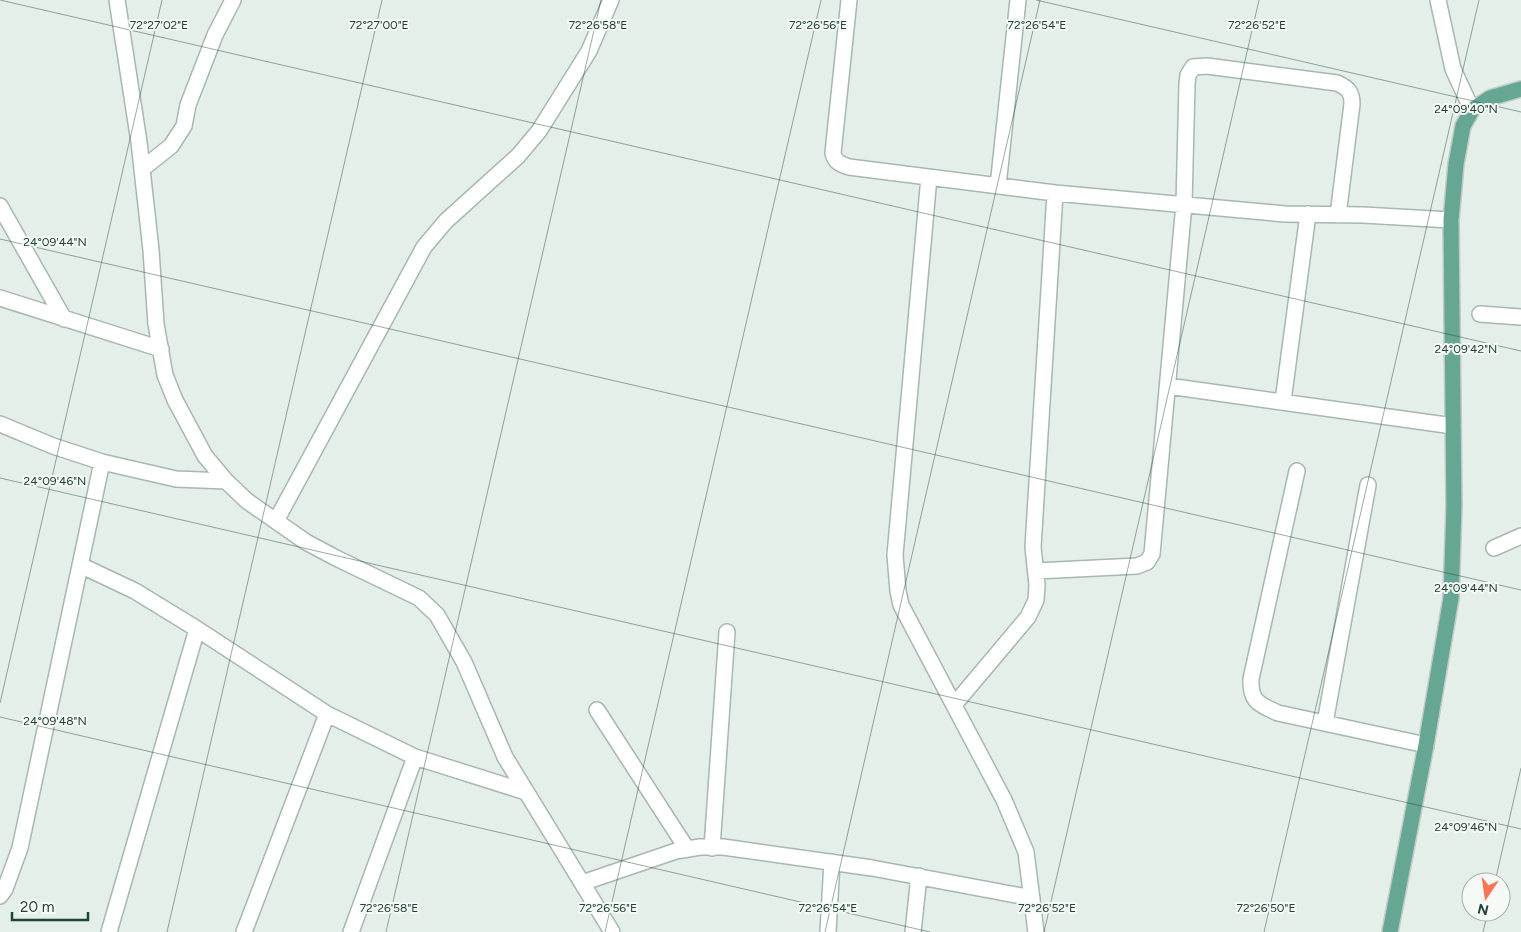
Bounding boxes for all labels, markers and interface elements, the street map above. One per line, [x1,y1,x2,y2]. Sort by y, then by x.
text: 72°27'02"E [130,18,188,32]
text: 72°27'00"E [349,18,409,32]
text: 72°26'58"E [569,18,627,32]
text: 72°26'56"E [789,18,847,32]
text: 72°26'54"E [1008,18,1066,32]
text: 72°26'52"E [1228,18,1286,32]
text: 24°09'40"N [1434,102,1498,116]
text: 24°09'44"N [23,235,87,249]
text: 24°09'42"N [1435,342,1497,356]
text: 24°09'46"N [24,474,86,488]
text: 24°09'44"N [1434,581,1498,595]
text: 24°09'48"N [23,714,87,728]
text: 24°09'46"N [1435,820,1497,834]
north arrow [1461,872,1511,922]
scale bar [12,890,89,922]
text: 20 m [20,898,54,916]
text: N [1476,900,1490,919]
text: 72°26'58"E [360,901,418,915]
text: 72°26'56"E [579,901,637,915]
text: 72°26'54"E [799,901,857,915]
text: 72°26'52"E [1018,901,1076,915]
text: 72°26'50"E [1236,901,1296,915]

